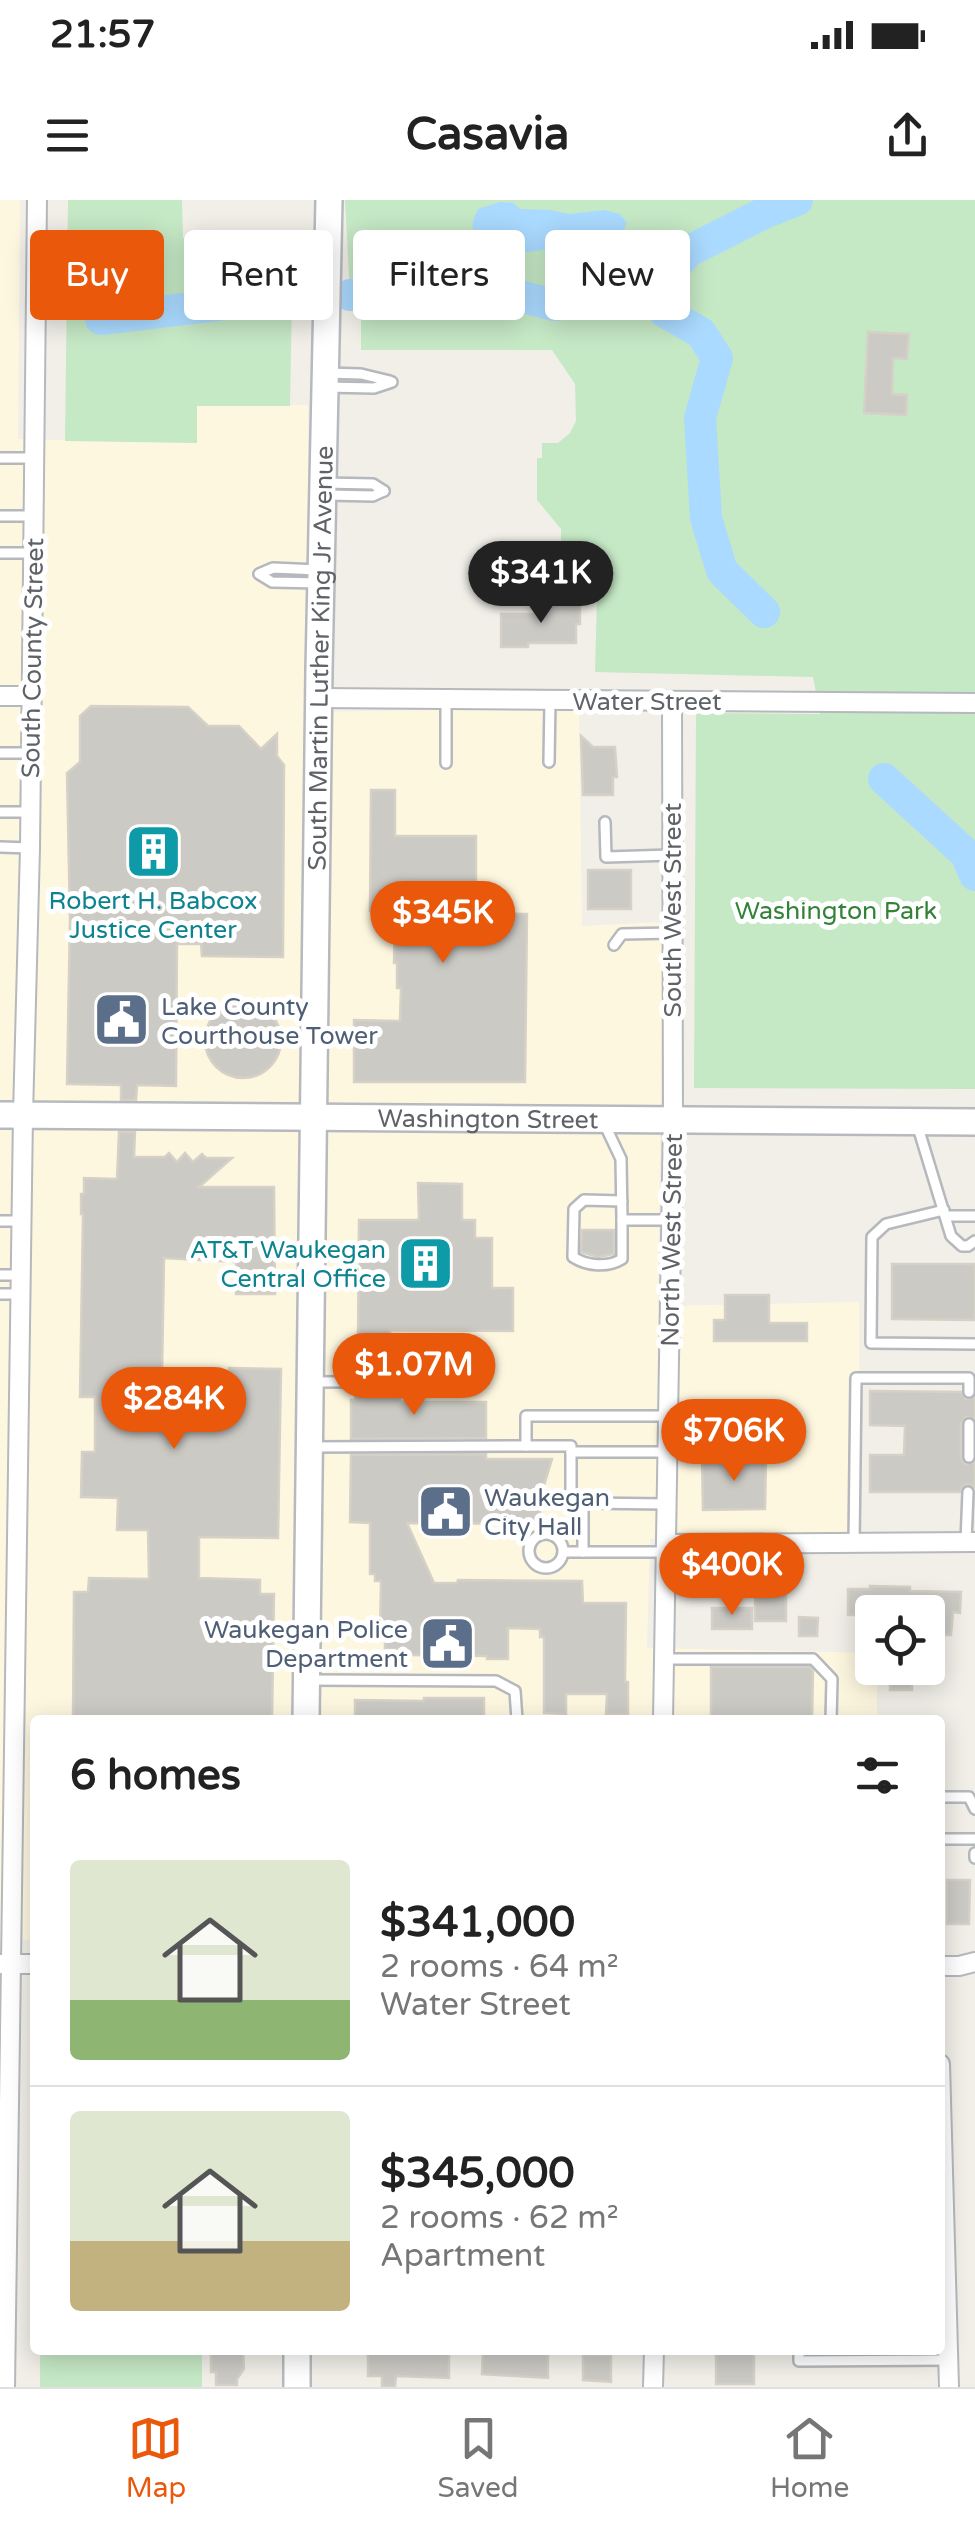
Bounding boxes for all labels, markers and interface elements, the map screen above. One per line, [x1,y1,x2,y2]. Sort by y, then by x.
text: 21:57 [50,12,155,58]
icon: menu [40,108,95,163]
text: Casavia [406,108,569,162]
icon: share [880,108,935,163]
chip: Buy [30,230,164,320]
chip: Rent [184,230,333,320]
chip: Filters [353,230,525,320]
chip: New [545,230,690,320]
street label: South Martin Luther King Jr Avenue [303,445,340,871]
street label: South County Street [16,537,50,778]
pin: $341K [471,541,611,626]
text: $341K [490,554,592,592]
street label: Water Street [572,687,722,717]
street label: South West Street [658,802,688,1017]
building icon: Robert H. Babcox Justice Center [123,821,183,881]
pin: $345K [373,881,513,966]
place label: Robert H. Babcox Justice Center [48,886,258,945]
text: $345K [392,894,494,932]
park label: Washington Park [735,896,937,926]
public building icon: Lake County Courthouse Tower [92,990,152,1050]
place label: Lake County Courthouse Tower [161,992,378,1051]
street label: Washington Street [378,1104,599,1135]
street label: North West Street [655,1133,689,1347]
building icon: AT&T Waukegan Central Office [395,1233,455,1293]
place label: AT&T Waukegan Central Office [190,1235,386,1294]
pin: $1.07M [333,1333,495,1418]
text: $1.07M [354,1346,474,1384]
pin: $284K [104,1367,244,1452]
text: $284K [123,1380,225,1418]
pin: $706K [664,1399,804,1484]
text: $706K [683,1412,785,1450]
public building icon: Waukegan City Hall [415,1481,475,1541]
place label: Waukegan City Hall [484,1483,610,1542]
pin: $400K [662,1533,802,1618]
text: $400K [681,1546,783,1584]
map controls [855,1595,945,1685]
button: locate [855,1595,945,1685]
public building icon: Waukegan Police Department [417,1613,477,1673]
place label: Waukegan Police Department [204,1615,408,1674]
icon: filters [850,1748,905,1803]
text: 6 homes [70,1750,241,1801]
text: $341,000 [380,1897,575,1948]
icon: home [150,1900,270,2020]
text: 2 rooms · 64 m² [380,1948,619,1986]
text: Water Street [380,1986,571,2024]
text: $345,000 [380,2148,575,2199]
icon: home [150,2151,270,2271]
text: 2 rooms · 62 m² [380,2199,619,2237]
text: Apartment [380,2237,545,2275]
tab: Map [126,2411,186,2505]
tab: Saved [438,2411,519,2505]
tab: Home [770,2411,849,2505]

